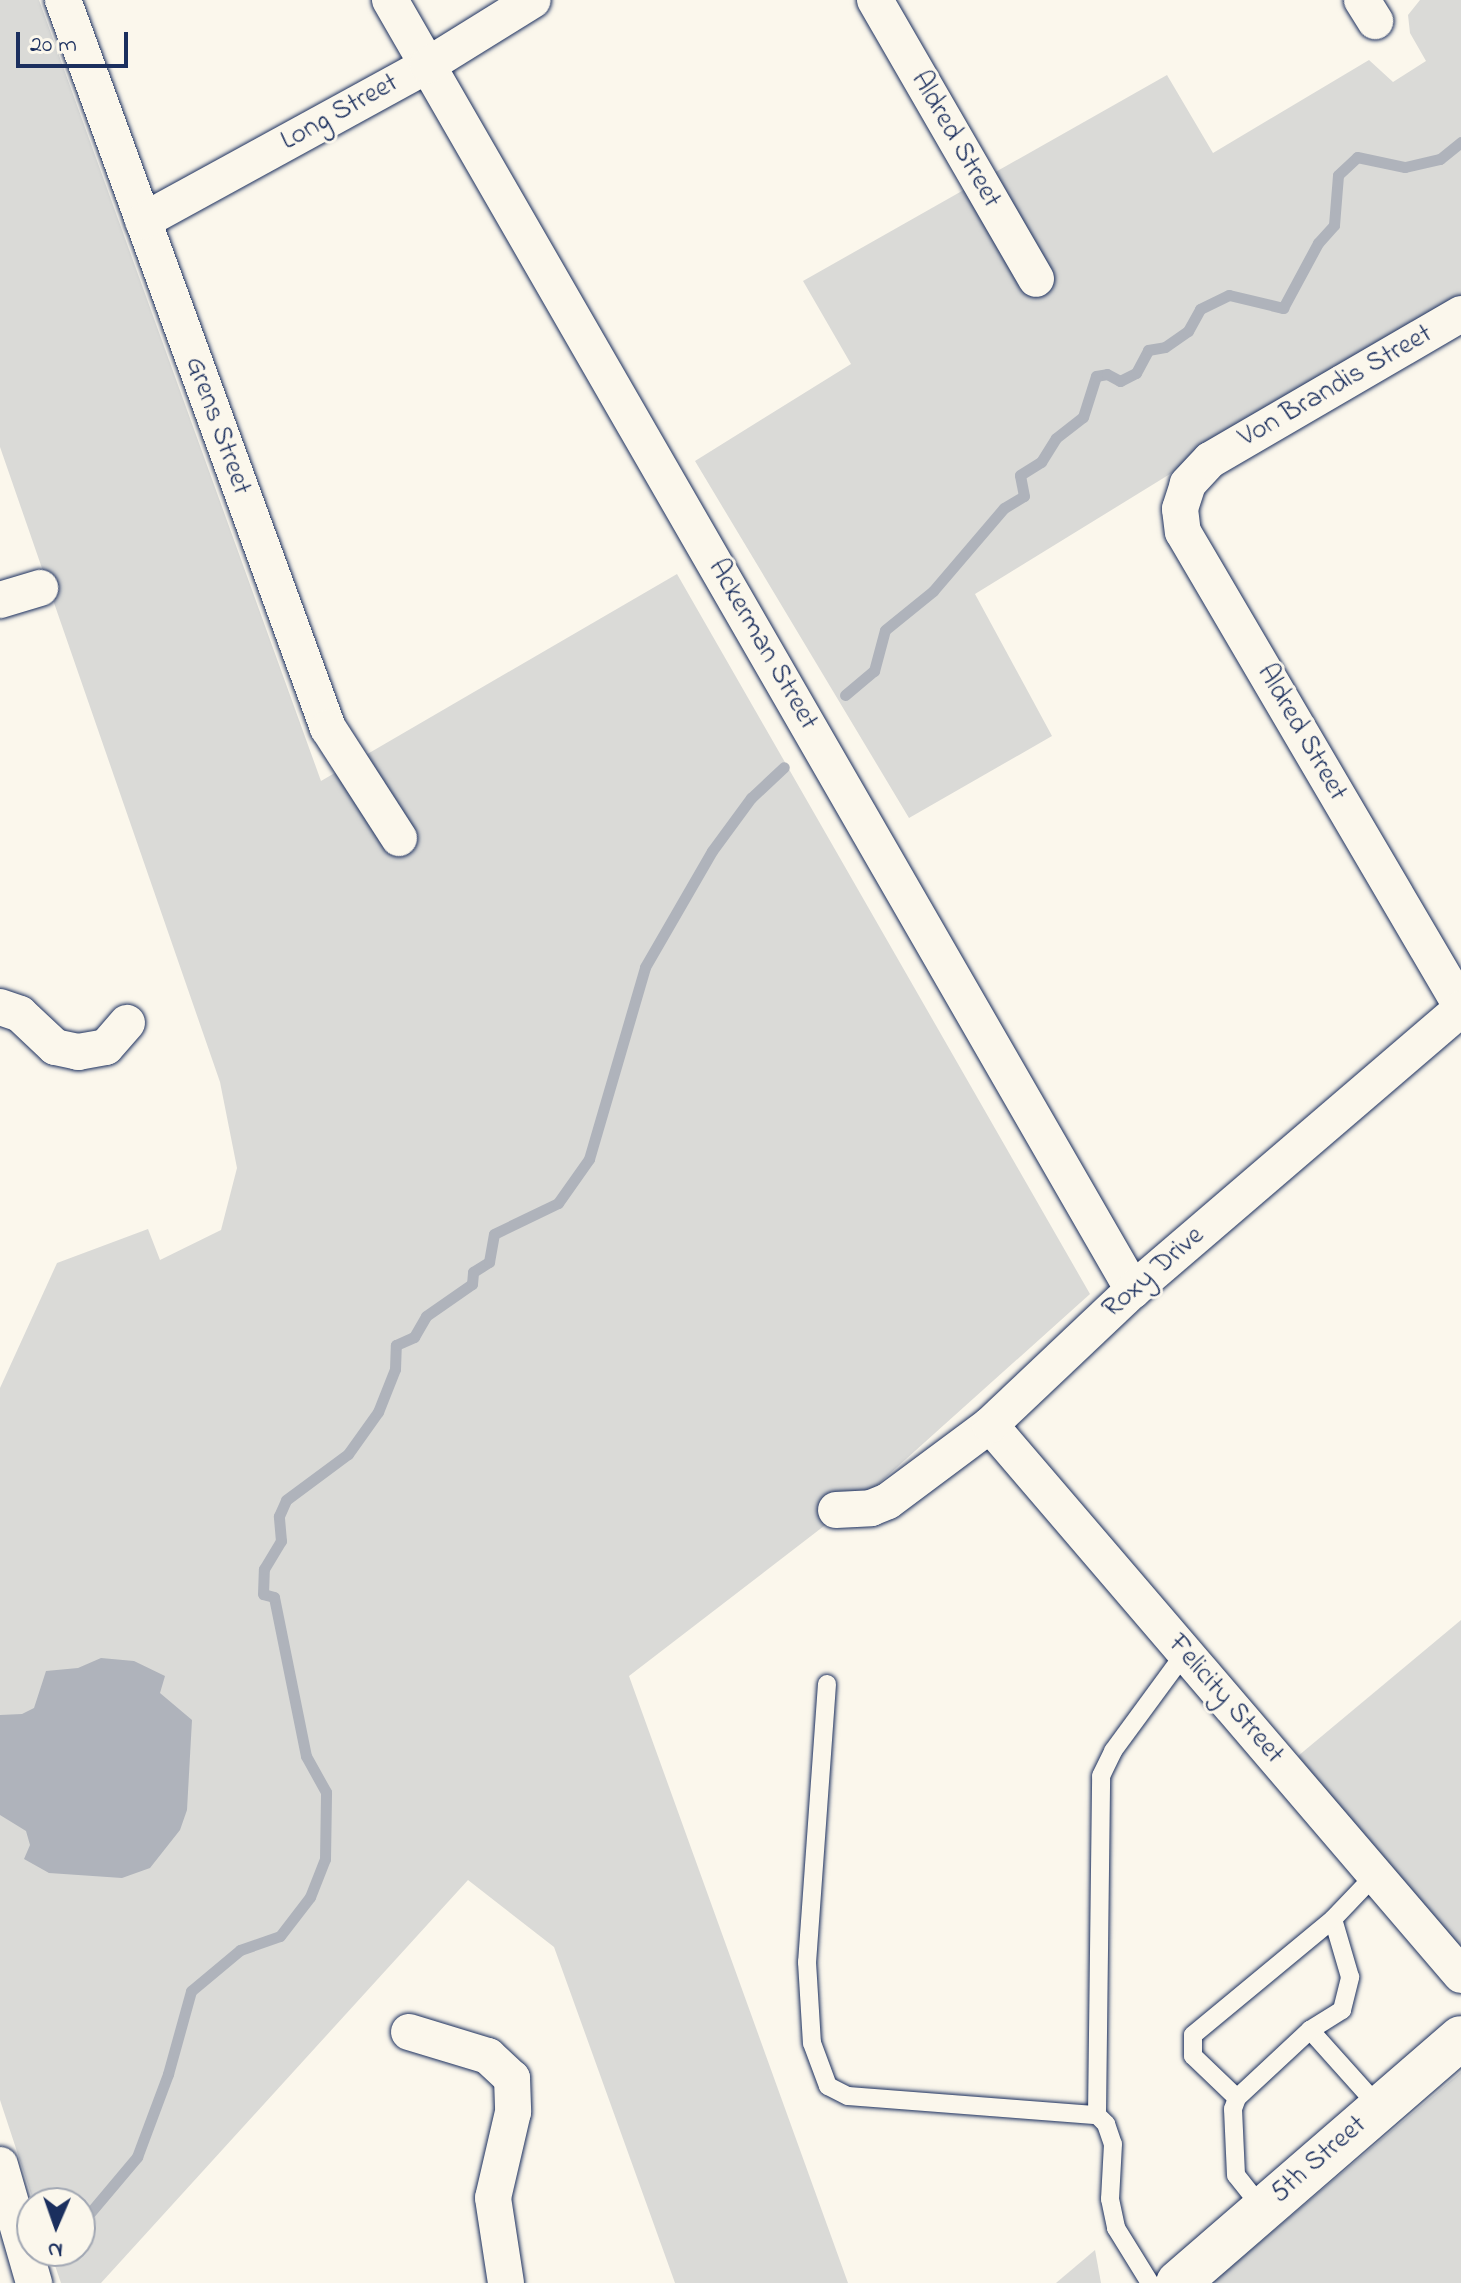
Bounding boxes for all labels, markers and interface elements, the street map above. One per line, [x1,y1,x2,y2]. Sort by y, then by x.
scale bar [20,16,132,66]
text: 20 m [30,28,77,63]
street label: Aldred Street [902,66,1008,214]
street label: Long Street [275,67,405,159]
street label: Von Brandis Street [1233,318,1439,456]
street label: Grens Street [177,352,257,500]
street label: Ackerman Street [700,554,824,736]
street label: Aldred Street [1248,659,1354,807]
street label: Roxy Drive [1096,1220,1212,1326]
street label: Felicity Street [1160,1628,1290,1772]
street label: 5th Street [1264,2109,1374,2211]
north arrow [16,2187,96,2267]
text: N [47,2233,63,2265]

